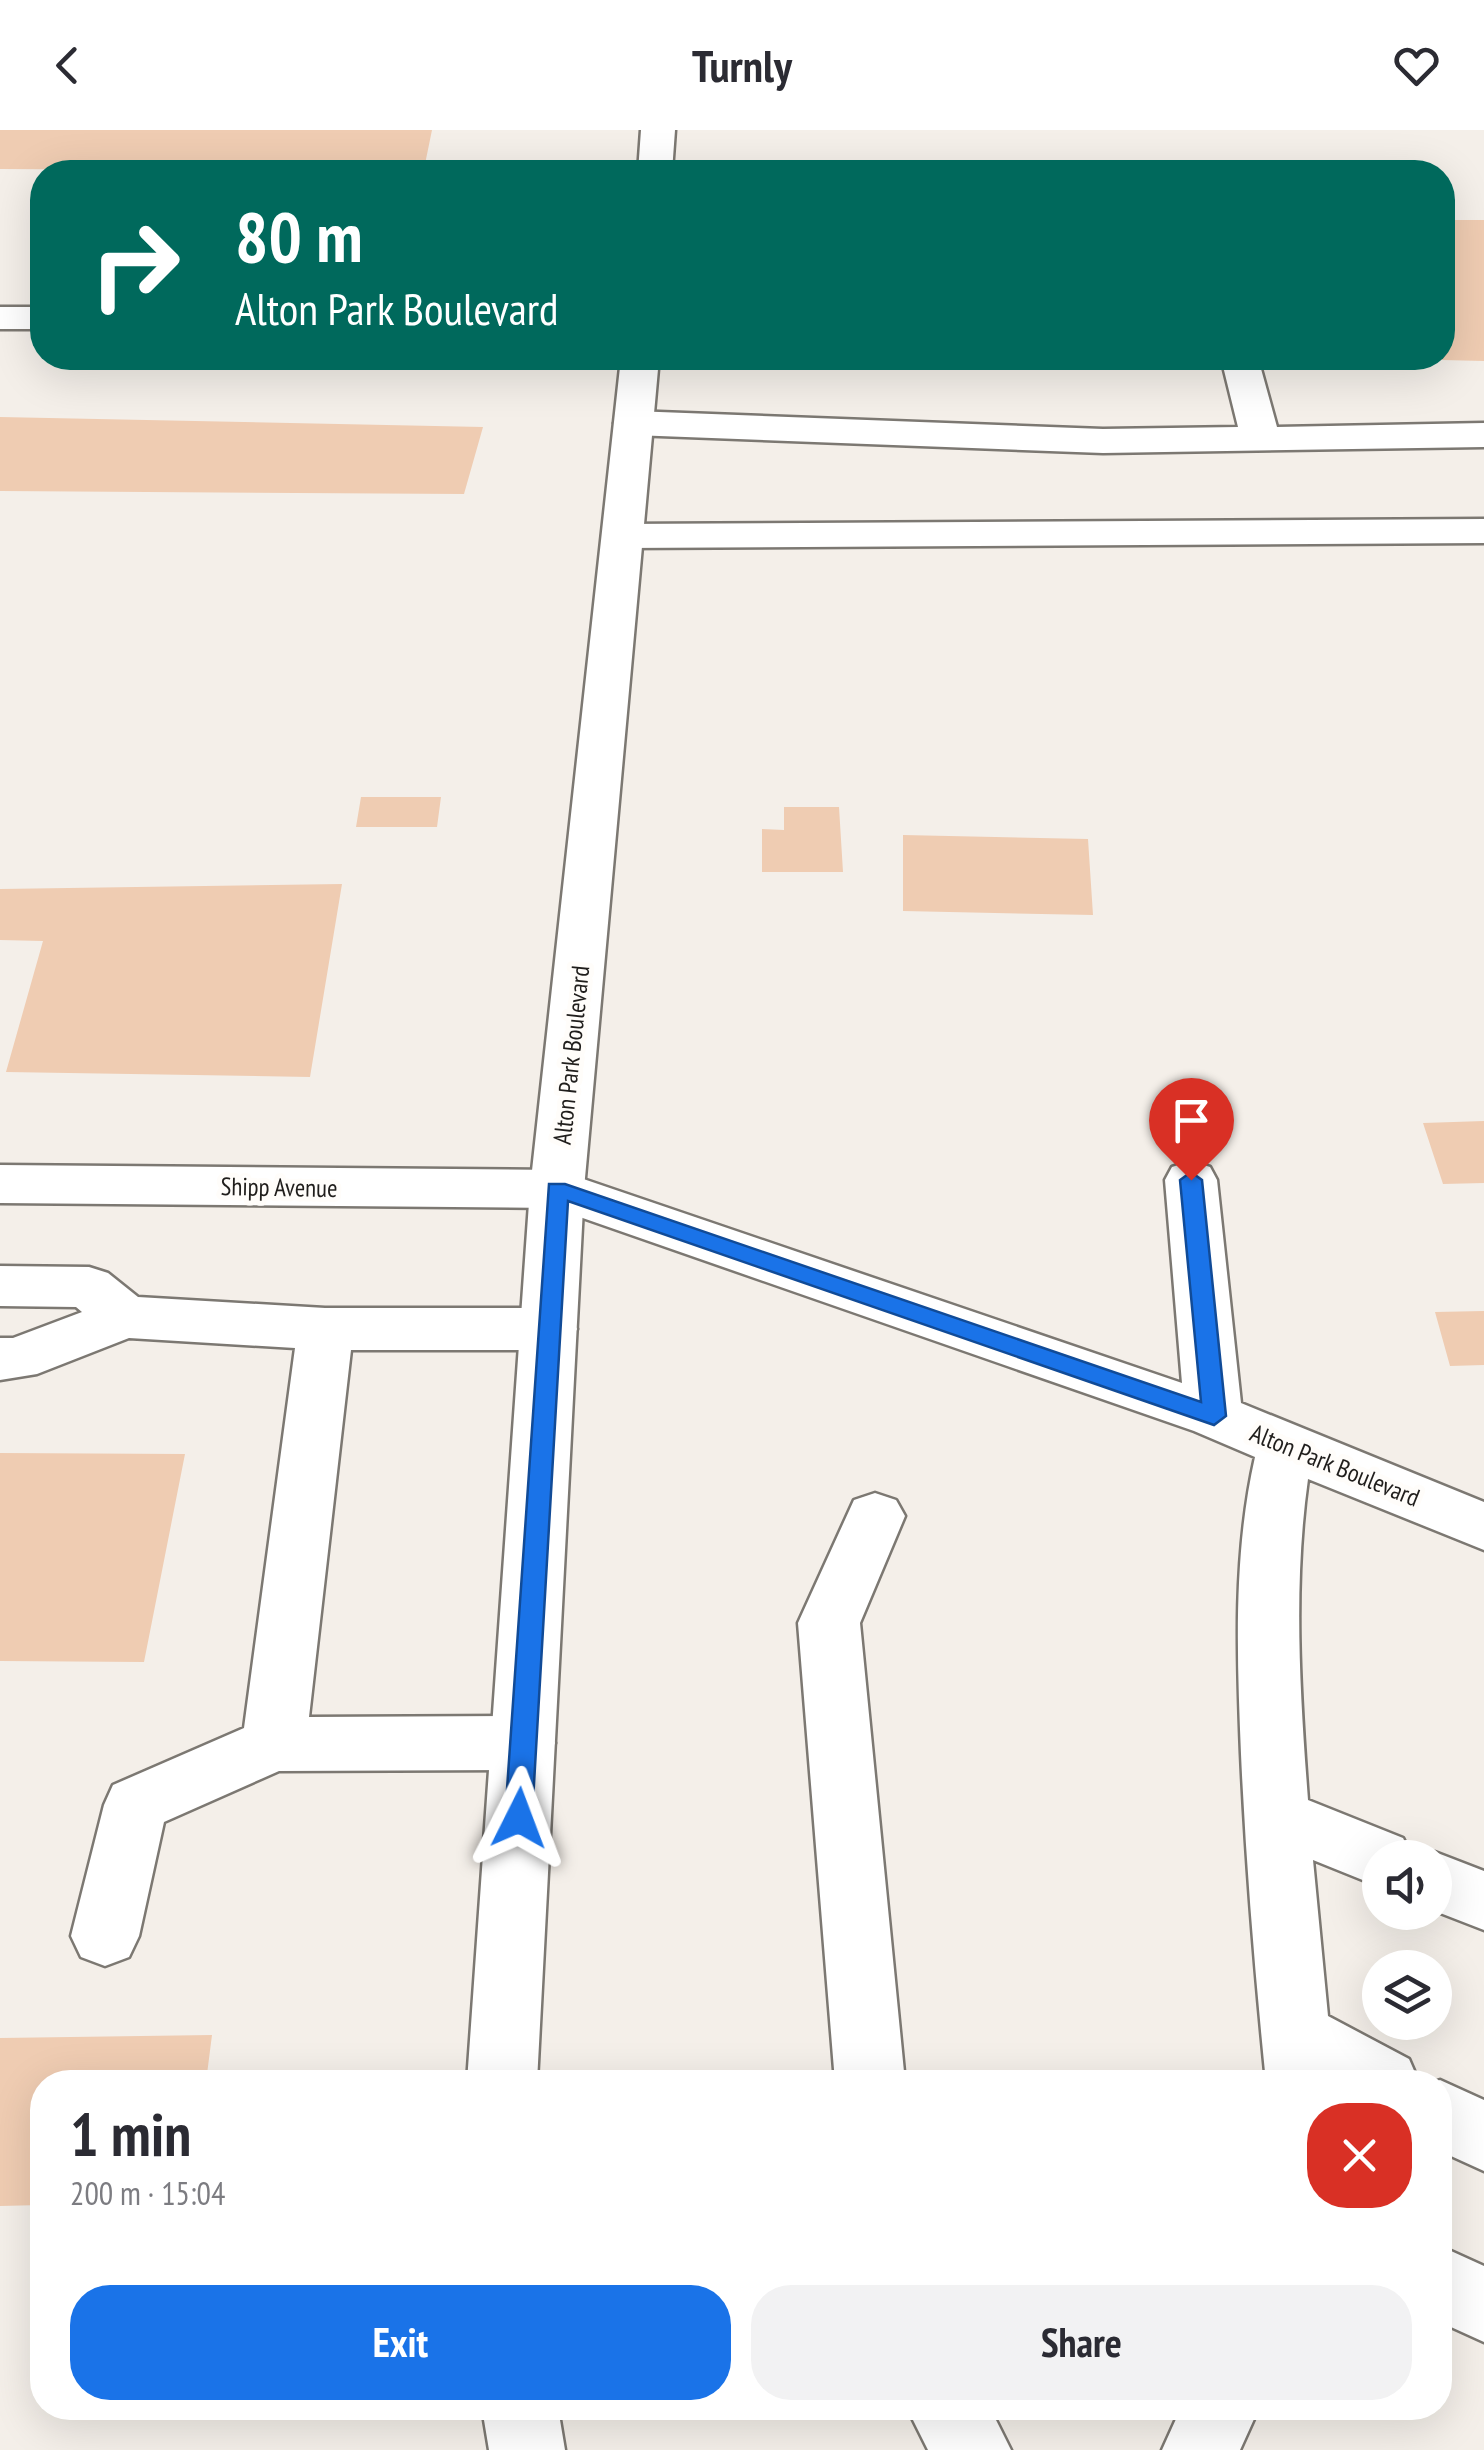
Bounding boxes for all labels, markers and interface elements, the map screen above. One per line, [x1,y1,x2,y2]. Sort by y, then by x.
text: Turnly [692,36,792,94]
icon: back [40,38,95,93]
icon: heart [1389,38,1444,93]
text: 80 m [235,191,363,281]
icon: right [70,200,200,330]
text: Alton Park Boulevard [235,279,559,337]
street label: Alton Park Boulevard [546,964,596,1146]
pin [1149,1078,1234,1181]
icon: arrive [1164,1093,1219,1148]
street label: Shipp Avenue [220,1170,338,1204]
street label: Alton Park Boulevard [1246,1416,1424,1514]
position arrow [467,1766,571,1870]
map controls [1362,1840,1452,2040]
button: sound [1362,1840,1452,1930]
button: layers [1362,1950,1452,2040]
text: 1 min [70,2095,191,2173]
button: close [1307,2103,1412,2208]
text: 200 m · 15:04 [70,2172,225,2214]
button: Exit [70,2285,731,2400]
button: Share [751,2285,1412,2400]

